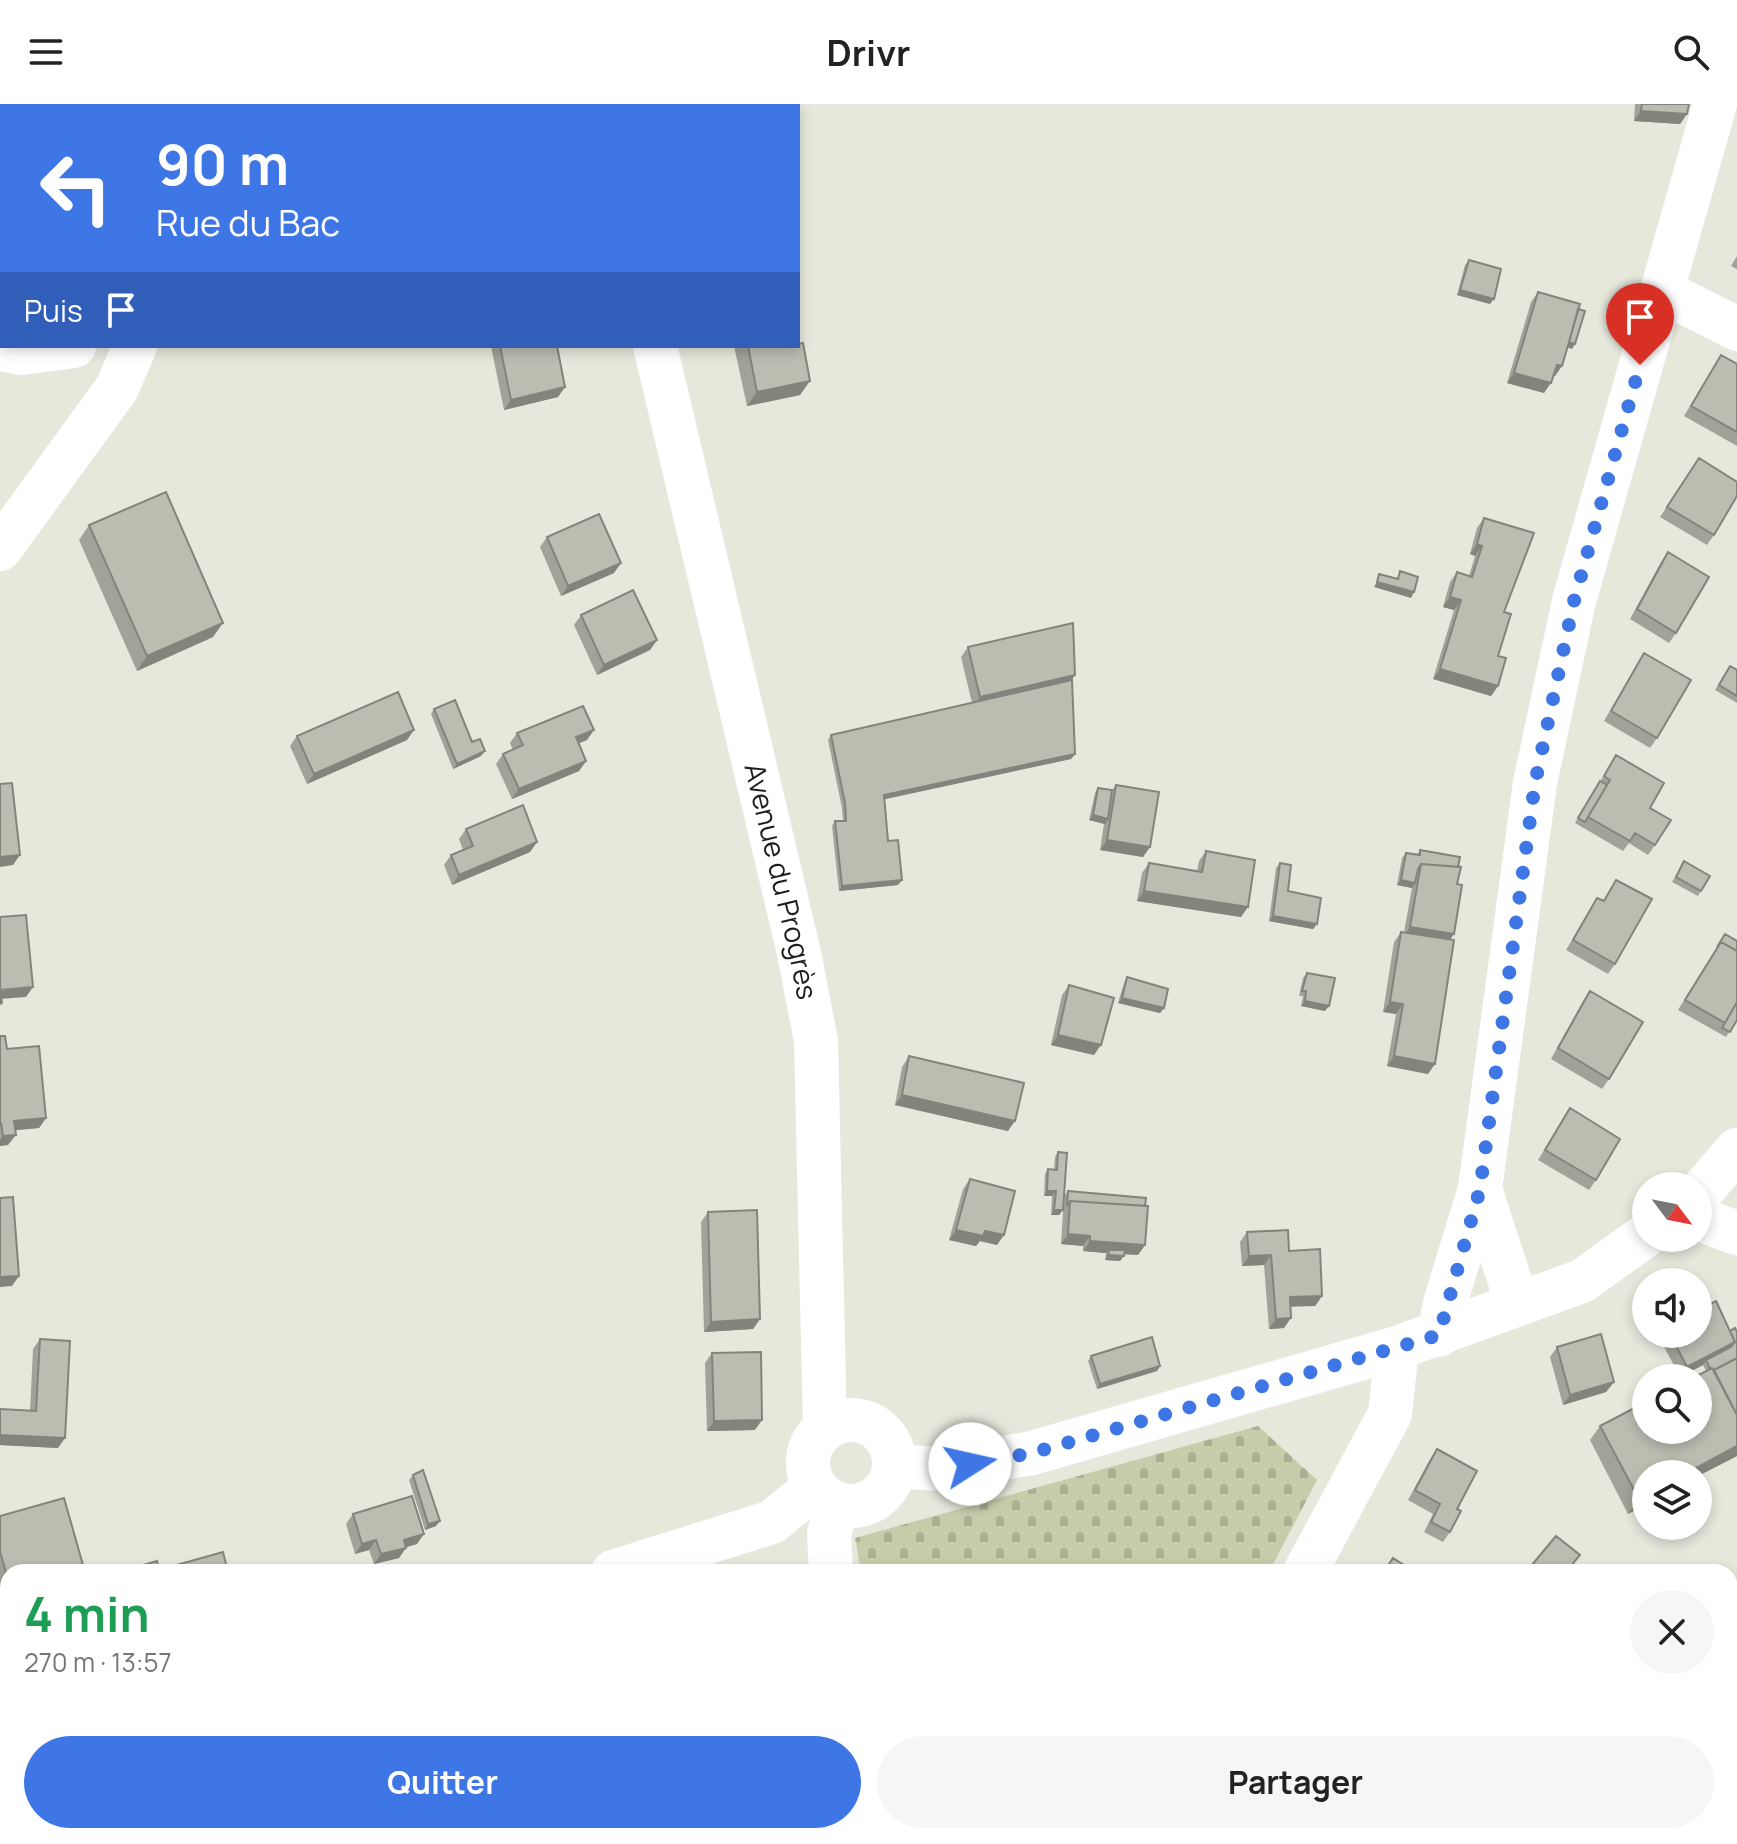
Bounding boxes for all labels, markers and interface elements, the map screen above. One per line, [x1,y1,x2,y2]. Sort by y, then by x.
text: Drivr [827,28,910,77]
icon: menu [24,30,68,74]
icon: search [1669,30,1713,74]
text: 90 m [156,125,289,202]
icon: left [24,136,128,240]
text: Rue du Bac [156,198,340,247]
pin [1606,283,1674,365]
icon: arrive [99,288,143,332]
text: Puis [24,290,83,331]
icon: arrive [1618,295,1662,339]
street label: Avenue du Progrès [737,759,828,1002]
north arrow [1632,1172,1712,1252]
map controls [1632,1172,1712,1540]
button: sound [1632,1268,1712,1348]
button: search [1632,1364,1712,1444]
position arrow [928,1422,1012,1506]
button: layers [1632,1460,1712,1540]
text: 4 min [24,1581,149,1646]
button: close [1630,1590,1714,1674]
text: 270 m · 13:57 [24,1644,172,1680]
button: Quitter [24,1736,861,1828]
button: Partager [877,1736,1714,1828]

